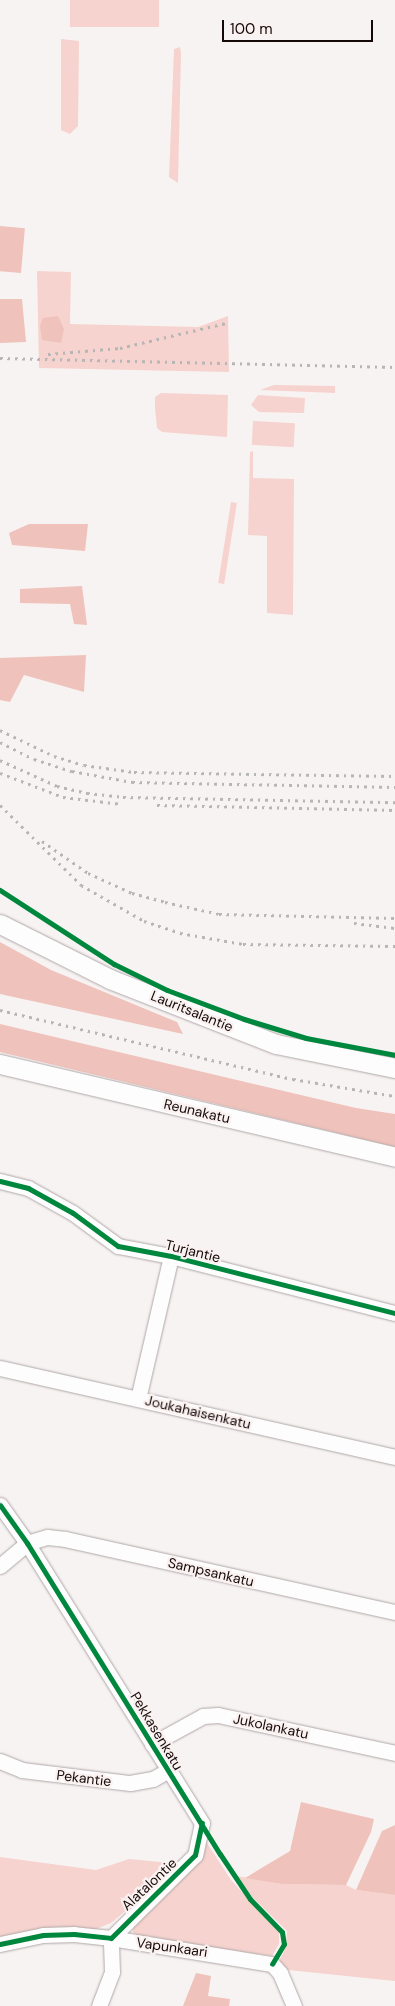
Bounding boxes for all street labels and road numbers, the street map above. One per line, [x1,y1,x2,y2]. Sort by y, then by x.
street label: Lauritsalantie [148,987,236,1035]
street label: Reunakatu [162,1095,232,1127]
street label: Turjantie [164,1236,222,1266]
street label: Joukahaisenkatu [144,1392,252,1432]
street label: Sampsankatu [166,1554,256,1590]
street label: Pekkasenkatu [127,1689,187,1773]
street label: Jukolankatu [232,1710,310,1742]
street label: Pekantie [56,1766,112,1790]
street label: Alatalontie [118,1854,180,1914]
street label: Vapunkaari [135,1934,209,1960]

